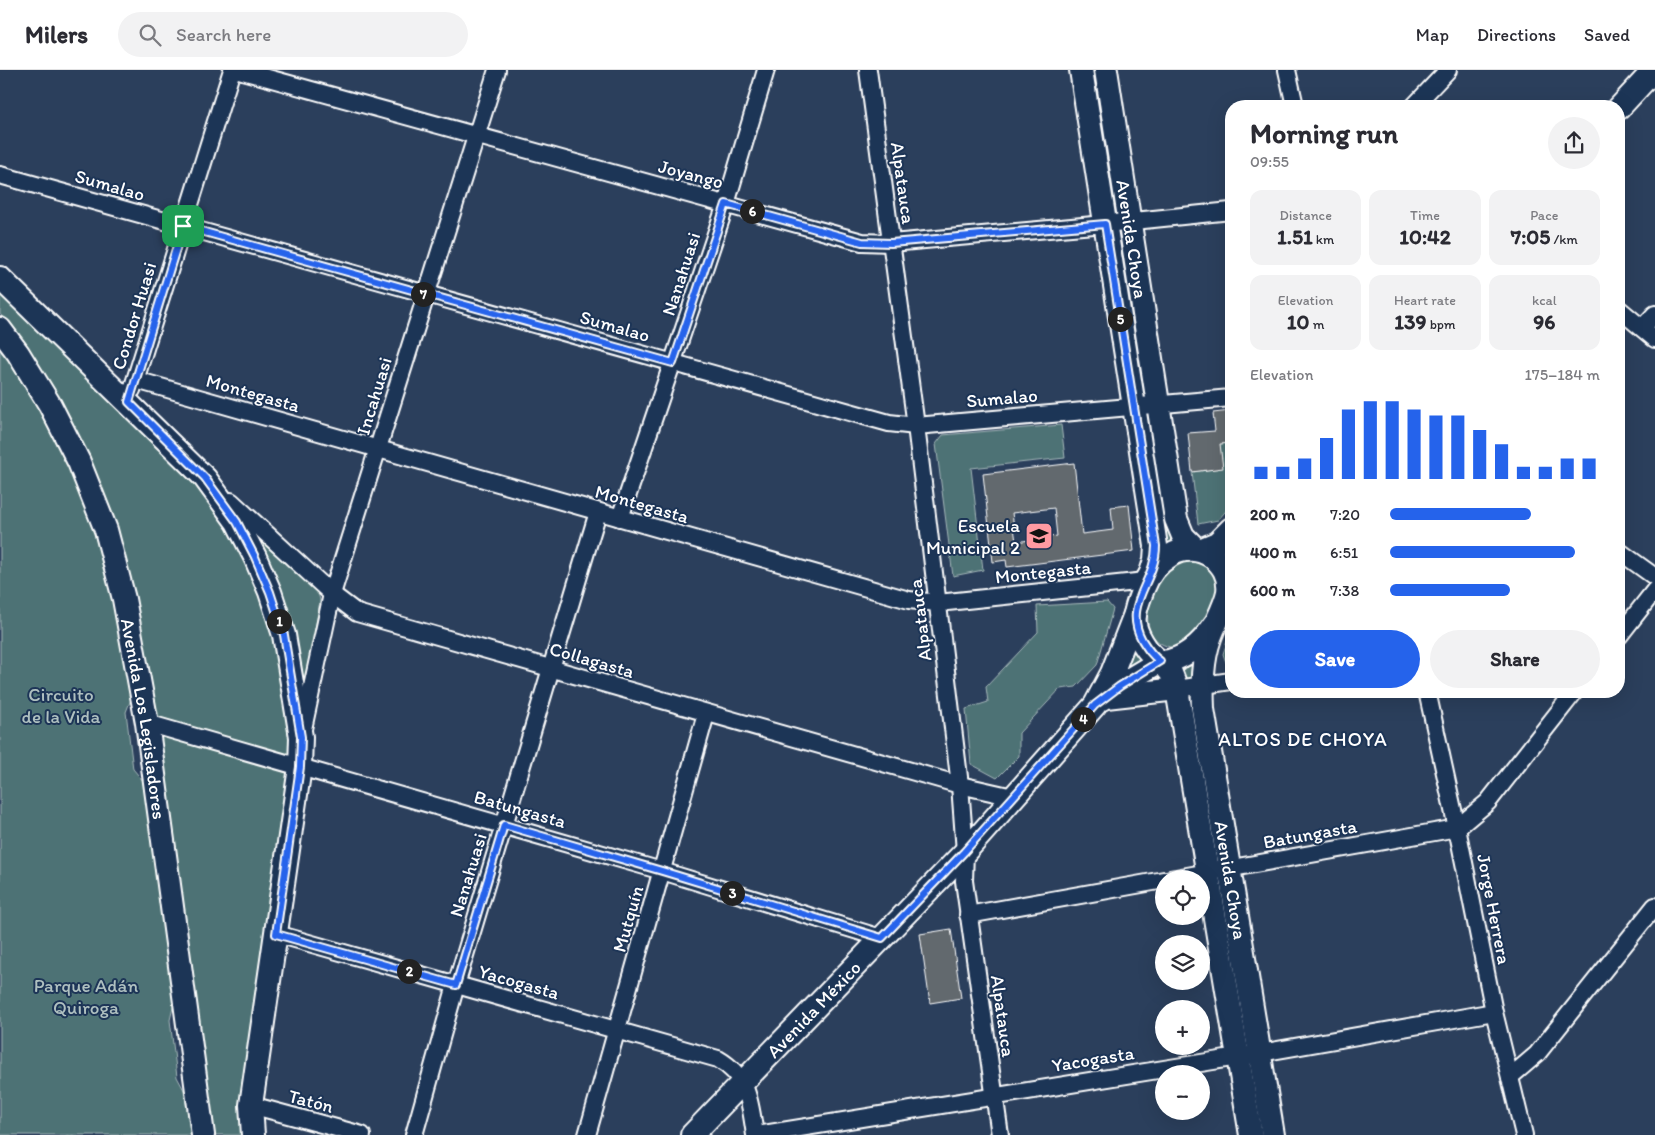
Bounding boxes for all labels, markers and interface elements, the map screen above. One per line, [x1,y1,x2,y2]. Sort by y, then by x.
search box [118,12,468,57]
text: Milers [25,20,88,49]
icon: search [136,21,164,49]
text: Search here [176,23,271,46]
text: Map [1416,24,1449,46]
text: Directions [1477,24,1556,46]
text: Saved [1584,24,1630,46]
text: Morning run [1250,116,1398,150]
button: share [1548,117,1600,169]
street label: Alpatauca [886,140,920,226]
text: 09:55 [1250,152,1289,171]
street label: Joyango [656,154,726,194]
street label: Sumalao [72,164,148,206]
street label: Avenida Choya [1112,178,1153,300]
pin: 6 [740,198,764,224]
text: 6 [749,203,756,220]
pin [162,205,204,247]
text: Distance [1279,207,1332,224]
text: Time [1410,207,1440,224]
text: Pace [1530,207,1558,224]
icon: arrive [169,212,197,240]
text: 1.51 [1277,224,1313,249]
text: 10:42 [1399,224,1451,249]
text: 7:05 [1511,224,1550,249]
street label: Nanahuasi [657,229,705,319]
text: km [1313,231,1334,248]
text: /km [1550,231,1578,248]
street label: Condor Huasi [107,259,161,373]
pin: 7 [410,282,436,306]
text: 7 [420,286,427,303]
text: Elevation [1278,292,1333,309]
text: Heart rate [1394,292,1456,309]
text: kcal [1532,292,1557,309]
street label: Sumalao [577,305,653,347]
pin: 5 [1108,306,1132,332]
text: 10 [1287,309,1310,334]
text: 139 [1394,309,1427,334]
text: 96 [1533,309,1555,334]
text: 5 [1117,311,1124,328]
text: m [1310,316,1324,333]
text: bpm [1427,316,1456,333]
street label: Incahuasi [351,354,397,438]
text: Elevation [1250,365,1314,384]
text: 175–184 m [1524,365,1600,384]
street label: Montegasta [203,369,303,417]
street label: Sumalao [965,383,1039,413]
street label: Montegasta [592,480,692,528]
text: 200 m [1250,505,1295,524]
text: 7:20 [1330,505,1360,524]
place label: Escuela Municipal 2 [926,514,1020,559]
school or university icon: Escuela Municipal 2 [1024,521,1054,551]
text: 400 m [1250,543,1296,562]
text: 6:51 [1330,543,1358,562]
street label: Montegasta [994,556,1092,588]
street label: Alpatauca [904,577,936,662]
text: 600 m [1250,581,1295,600]
text: 7:38 [1330,581,1359,600]
pin: 1 [266,608,292,634]
text: 1 [276,613,283,630]
street label: Avenida Los Legisladores [116,616,171,821]
button: Save [1250,630,1420,688]
button: Share [1430,630,1600,688]
street label: Collagasta [547,637,637,683]
park label: Circuito de la Vida [22,683,101,728]
pin: 4 [1070,706,1096,732]
text: 4 [1079,711,1088,728]
district label: ALTOS DE CHOYA [1218,727,1388,751]
street label: Batungasta [471,785,569,833]
street label: Batungasta [1261,814,1359,854]
street label: Avenida Choya [1210,819,1252,941]
street label: Nanahuasi [444,830,492,920]
street label: Jorge Herrera [1472,852,1516,966]
map controls [1155,870,1210,1120]
button: locate [1155,870,1210,925]
pin: 3 [720,880,744,906]
street label: Mutquín [608,883,649,955]
text: 3 [729,885,736,902]
button: layers [1155,935,1210,990]
street label: Avenida México [762,956,865,1062]
pin: 2 [396,958,422,984]
street label: Yacogasta [476,959,562,1005]
text: 2 [406,963,413,980]
street label: Alpatauca [986,973,1020,1059]
park label: Parque Adán Quiroga [34,974,138,1019]
button: + [1155,1000,1210,1055]
street label: Yacogasta [1050,1041,1136,1077]
button: − [1155,1065,1210,1120]
street label: Tatón [286,1084,336,1118]

